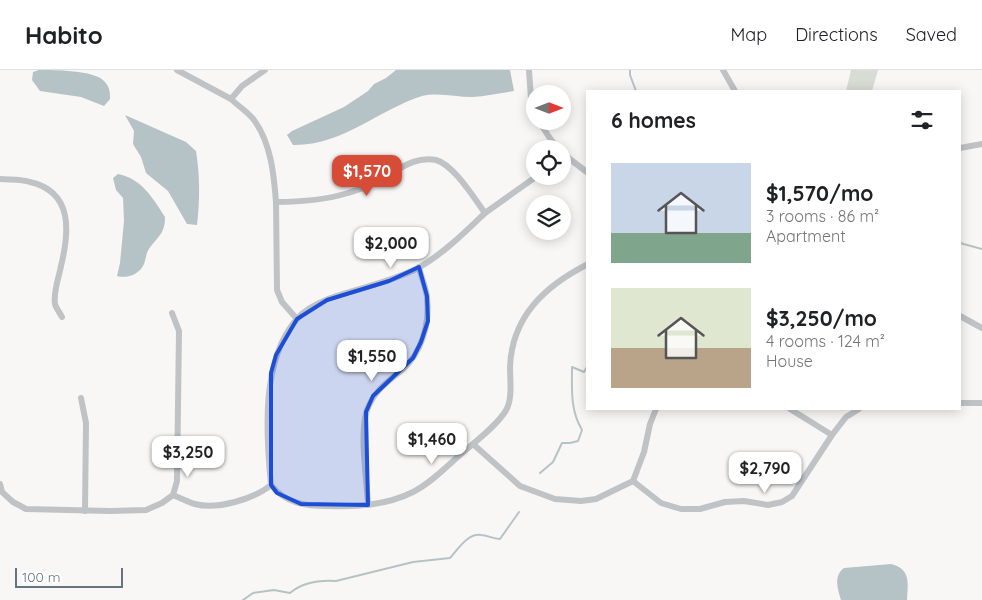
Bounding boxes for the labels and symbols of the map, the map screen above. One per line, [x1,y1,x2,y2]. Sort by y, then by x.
north arrow [526,85,571,130]
pin: $1,570 [326,154,408,197]
pin: $2,000 [350,226,432,269]
pin: $1,550 [331,340,413,382]
pin: $1,460 [391,422,473,465]
pin: $3,250 [147,436,229,478]
pin: $2,790 [724,452,806,494]
scale bar [15,565,122,588]

